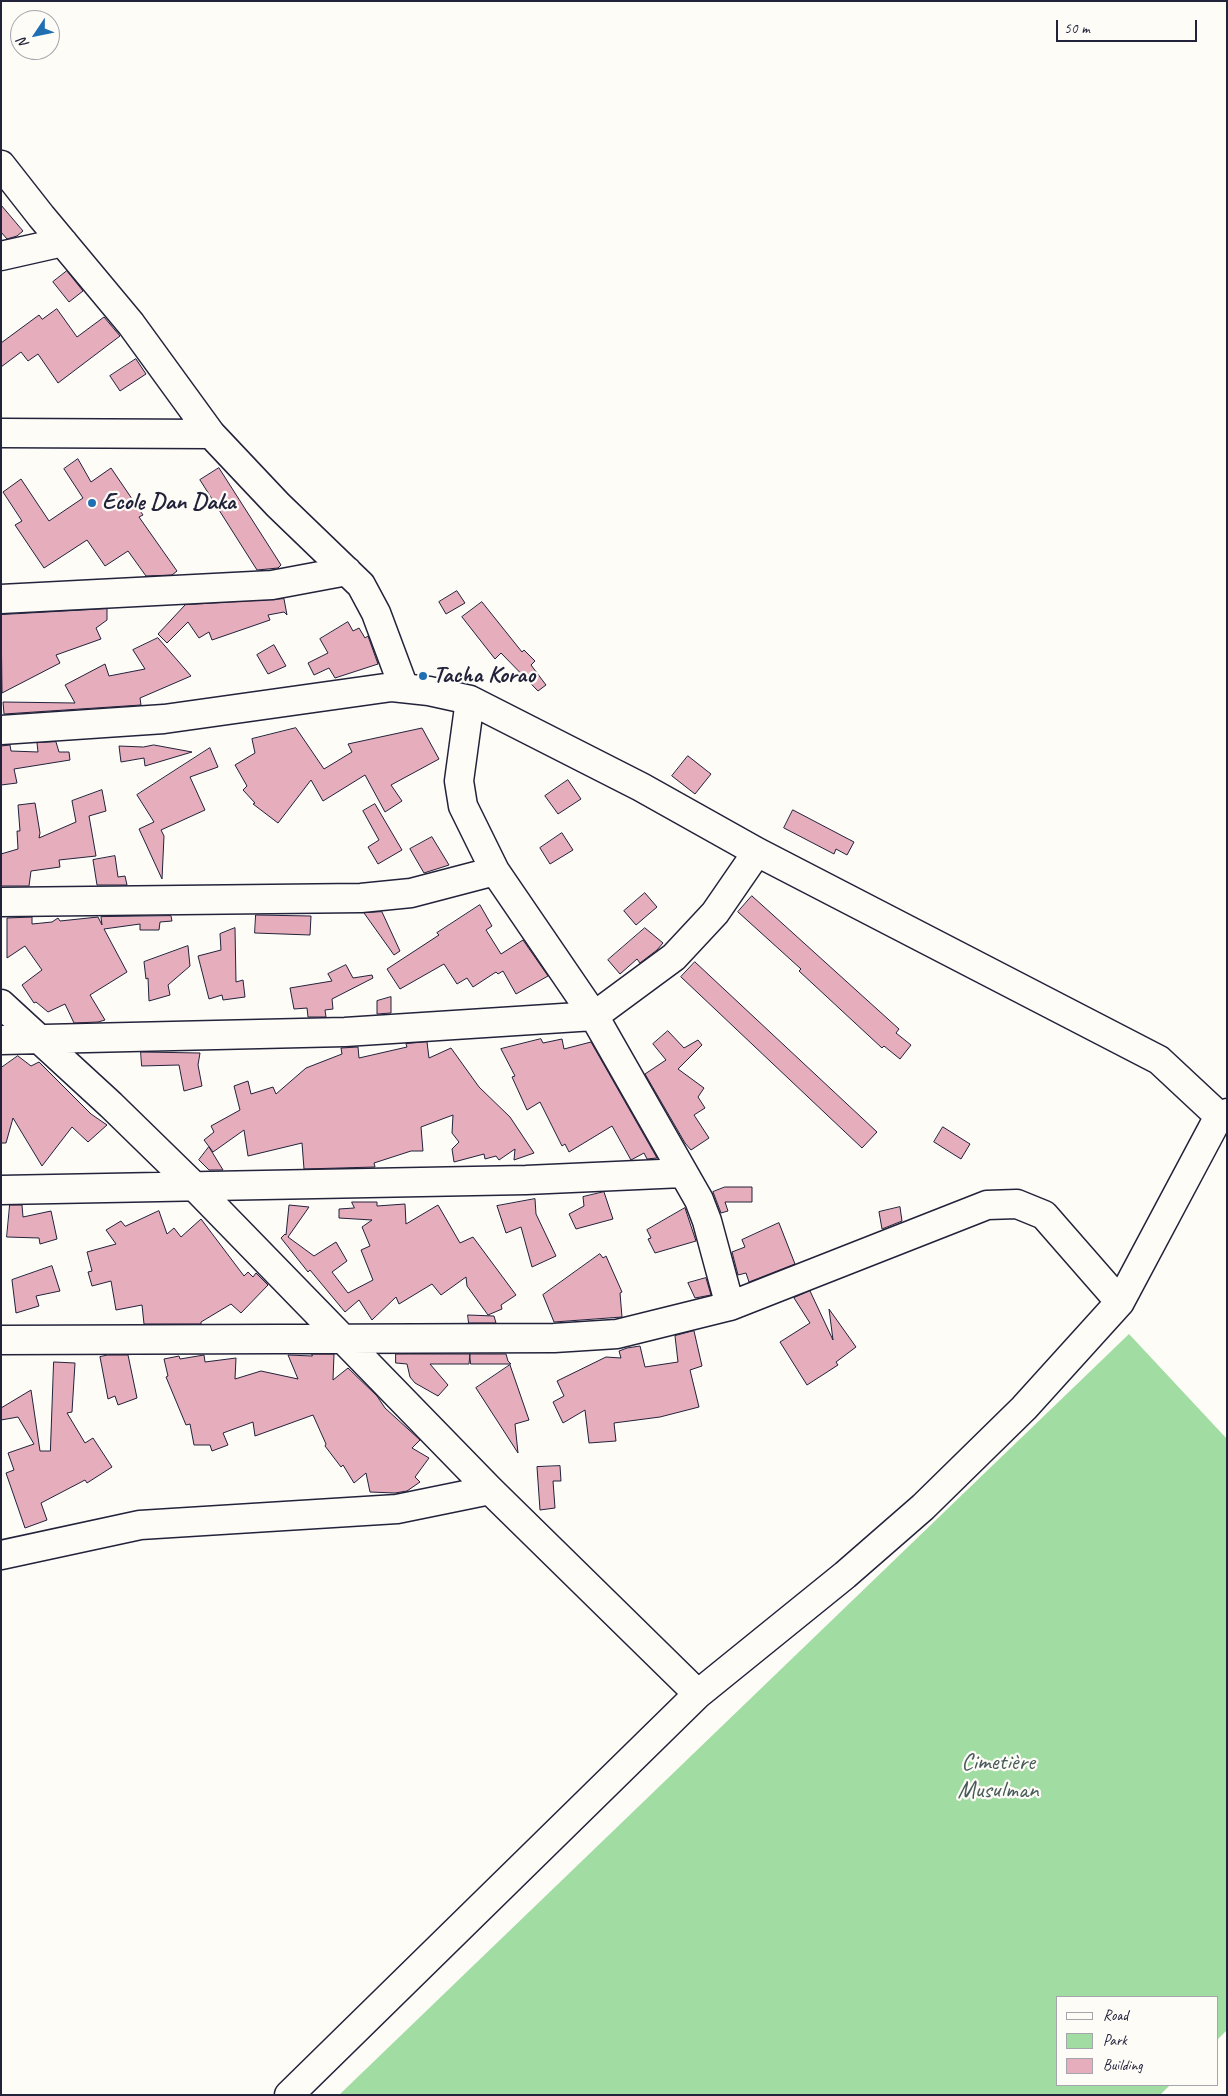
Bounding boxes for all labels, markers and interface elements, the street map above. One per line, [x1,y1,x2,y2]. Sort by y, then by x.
north arrow [10,10,60,60]
scale bar [1058,10,1199,42]
text: 50 m [1064,19,1090,38]
text: N [14,35,32,51]
place label: Ecole Dan Daka [102,489,236,517]
marker: Ecole Dan Daka [86,497,98,509]
place label: Tacha Korao [433,662,535,690]
marker: Tacha Korao [417,670,429,682]
park label: Cimetière Musulman [957,1749,1039,1805]
legend [1056,1996,1218,2086]
text: Road [1103,2006,1128,2025]
text: Park [1103,2031,1127,2050]
text: Building [1103,2056,1142,2075]

